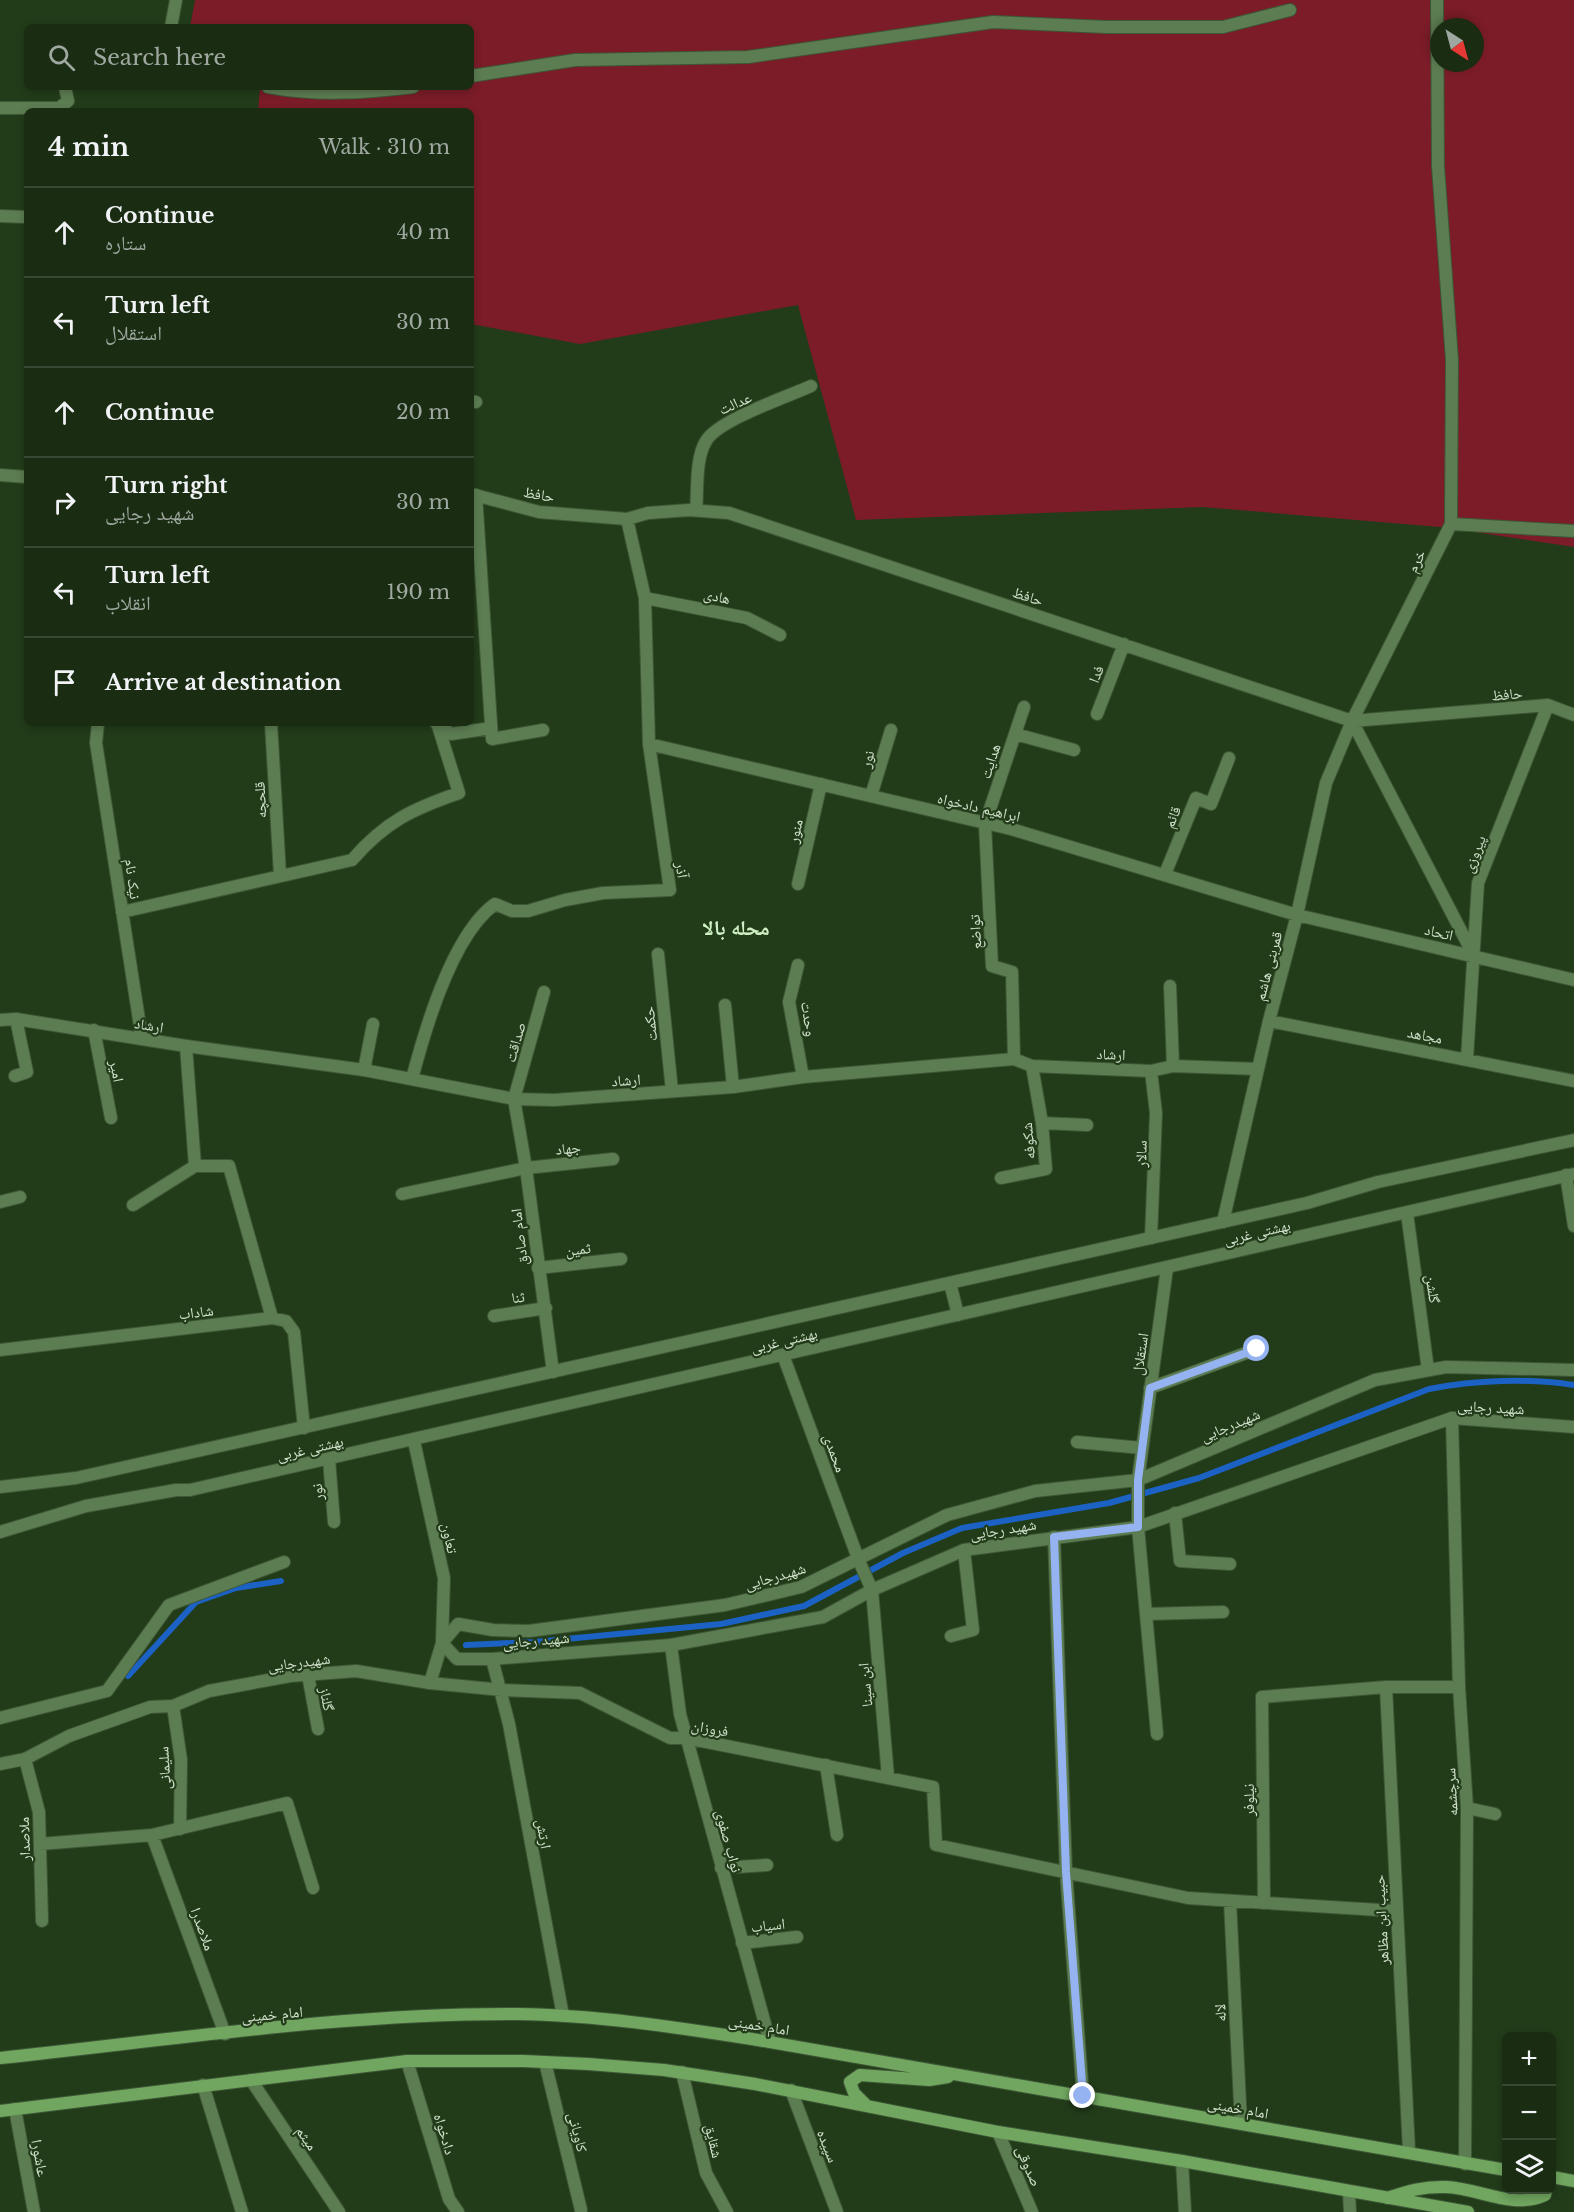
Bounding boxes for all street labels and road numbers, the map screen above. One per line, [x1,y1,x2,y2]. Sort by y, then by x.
street label: عدالت [716,387,755,419]
street label: حافظ [522,482,556,506]
street label: خرم [1402,546,1431,576]
street label: حافظ [1010,582,1046,610]
street label: هادی [702,584,732,609]
street label: فدا [1084,663,1108,685]
street label: حافظ [1491,683,1524,705]
street label: هدایت [975,741,1005,781]
street label: نور [855,748,878,771]
street label: قلحچه [250,781,270,819]
street label: ابراهیم دادخواه [935,788,1022,827]
street label: قائم [1159,803,1186,831]
street label: منور [783,817,807,846]
street label: پیروزی [1458,833,1491,876]
street label: نیک نام [120,858,145,901]
street label: آذر [671,860,693,880]
street label: تواضع [965,914,986,950]
street label: اتحاد [1423,920,1455,944]
street label: قمربنی هاشم [1250,929,1287,1003]
street label: وحدت [797,1000,821,1038]
street label: حکمت [639,1005,661,1042]
street label: ارشاد [133,1013,165,1037]
street label: صداقت [500,1020,530,1064]
street label: مجاهد [1406,1022,1444,1048]
street label: ارشاد [1096,1044,1126,1064]
street label: امیر [105,1057,128,1084]
street label: ارشاد [611,1070,641,1090]
street label: شکوفه [1017,1122,1039,1160]
street label: جهاد [554,1137,582,1159]
street label: سالار [1131,1140,1151,1169]
street label: امام صادق [506,1207,533,1267]
street label: بهشتی غربی [1222,1215,1292,1250]
street label: ثمین [564,1238,592,1261]
street label: گلشن [1421,1274,1444,1305]
street label: ثنا [510,1287,526,1307]
street label: شاداب [177,1300,215,1324]
street label: بهشتی غربی [749,1323,819,1358]
street label: استقلال [1128,1332,1153,1377]
street label: شهید رجایی [1457,1396,1525,1419]
street label: شهیدرجایی [1197,1404,1263,1447]
street label: بهشتی غربی [275,1431,345,1466]
street label: محمدی [818,1431,851,1475]
street label: نور [307,1483,327,1502]
street label: شهید رجایی [968,1514,1038,1545]
street label: تعاون [437,1521,463,1556]
street label: شهیدرجایی [742,1558,808,1595]
street label: شهید رجایی [502,1628,570,1653]
street label: شهیدرجایی [267,1649,332,1676]
street label: ابن سینا [854,1662,877,1708]
street label: گلناز [315,1684,339,1713]
street label: فروزان [690,1715,730,1742]
street label: سلیمانی [153,1746,176,1790]
street label: سرچشمه [1440,1767,1462,1817]
street label: نیلوفر [1239,1784,1258,1817]
street label: نواب صفوی [711,1807,747,1875]
street label: ملاصدار [14,1816,34,1862]
street label: ارتش [531,1818,556,1850]
street label: حبیب ابن مظاهر [1369,1874,1394,1967]
street label: ملاصدرا [187,1905,220,1953]
street label: اسیاب [750,1914,786,1936]
street label: امام خمینی [240,2002,304,2027]
street label: لاله [1210,2004,1230,2022]
street label: امام خمینی [727,2011,791,2040]
street label: امام خمینی [1206,2093,1270,2124]
street label: کاویانی [563,2110,592,2154]
street label: دادخواه [430,2111,460,2157]
street label: میثم [291,2122,322,2155]
street label: شقایق [700,2122,727,2160]
street label: سپیده [813,2127,843,2165]
street label: عاشورا [27,2138,53,2179]
street label: صدوقی [1011,2143,1046,2190]

